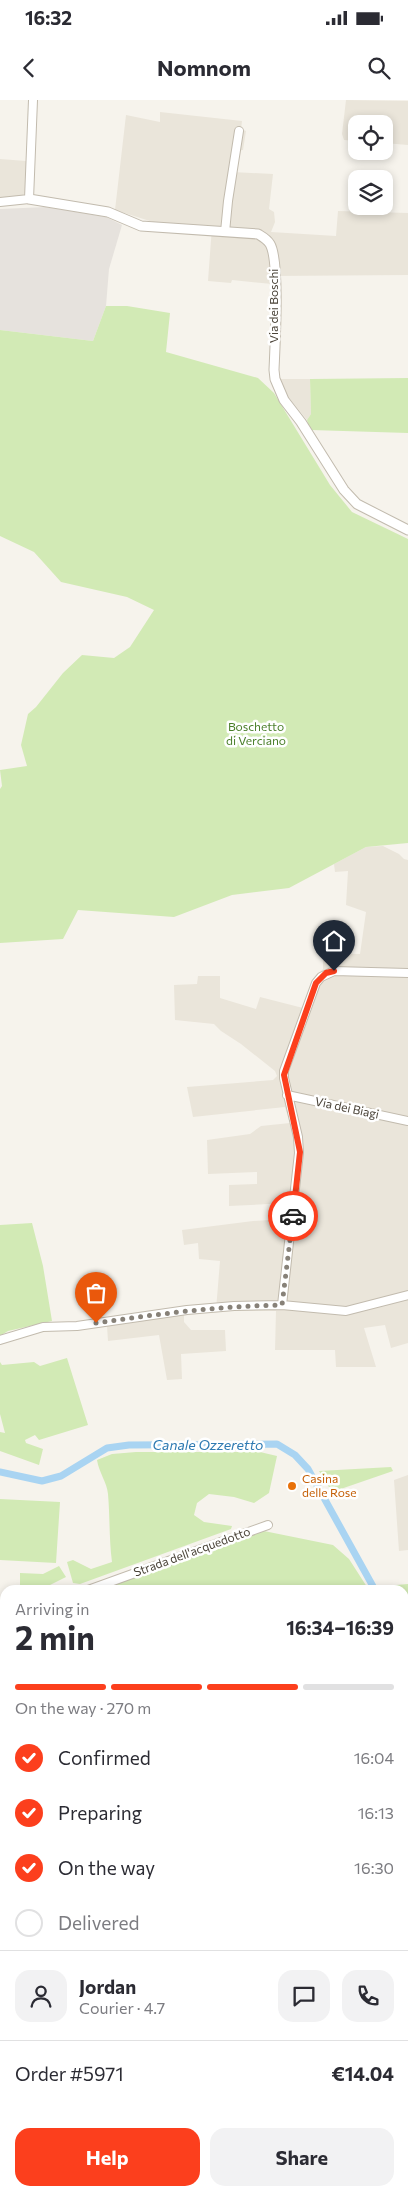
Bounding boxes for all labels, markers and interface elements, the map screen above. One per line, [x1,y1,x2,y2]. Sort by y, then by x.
text: 16:32 [25,6,72,29]
icon: back [15,54,43,82]
text: Nomnom [157,54,251,81]
icon: search [365,54,393,82]
map controls [348,115,393,215]
button: locate [348,115,393,160]
button: layers [348,170,393,215]
street label: Via dei Boschi [266,269,280,343]
park label: Boschetto di Verciano [226,719,286,747]
pin [313,920,355,971]
icon: home [320,927,348,955]
street label: Via dei Biagi [314,1093,381,1121]
courier [268,1191,318,1241]
icon: car [279,1202,307,1230]
pin [75,1272,117,1323]
icon: bag [82,1279,110,1307]
water label: Canale Ozzeretto [153,1436,263,1453]
place label: Casina delle Rose [302,1471,356,1499]
marker: Casina delle Rose [286,1480,298,1492]
street label: Strada dell'acquedotto [131,1523,252,1579]
text: Arriving in [15,1599,89,1618]
text: 16:34–16:39 [286,1616,394,1639]
text: 2 min [15,1617,95,1657]
text: On the way · 270 m [15,1698,151,1717]
icon: check [15,1744,43,1772]
text: Confirmed [58,1746,151,1769]
text: 16:04 [354,1748,394,1767]
icon: check [15,1799,43,1827]
text: Preparing [58,1801,142,1824]
text: 16:13 [358,1803,394,1822]
icon: check [15,1854,43,1882]
text: On the way [58,1856,155,1879]
text: 16:30 [354,1858,394,1877]
text: Delivered [58,1911,139,1934]
button: person [15,1970,67,2022]
button: chat [278,1970,330,2022]
button: phone [342,1970,394,2022]
text: Jordan [79,1975,136,1998]
text: Courier · 4.7 [79,1998,165,2017]
text: Order #5971 [15,2062,124,2085]
text: €14.04 [331,2062,394,2085]
button: Help [15,2128,200,2186]
button: Share [210,2128,394,2186]

